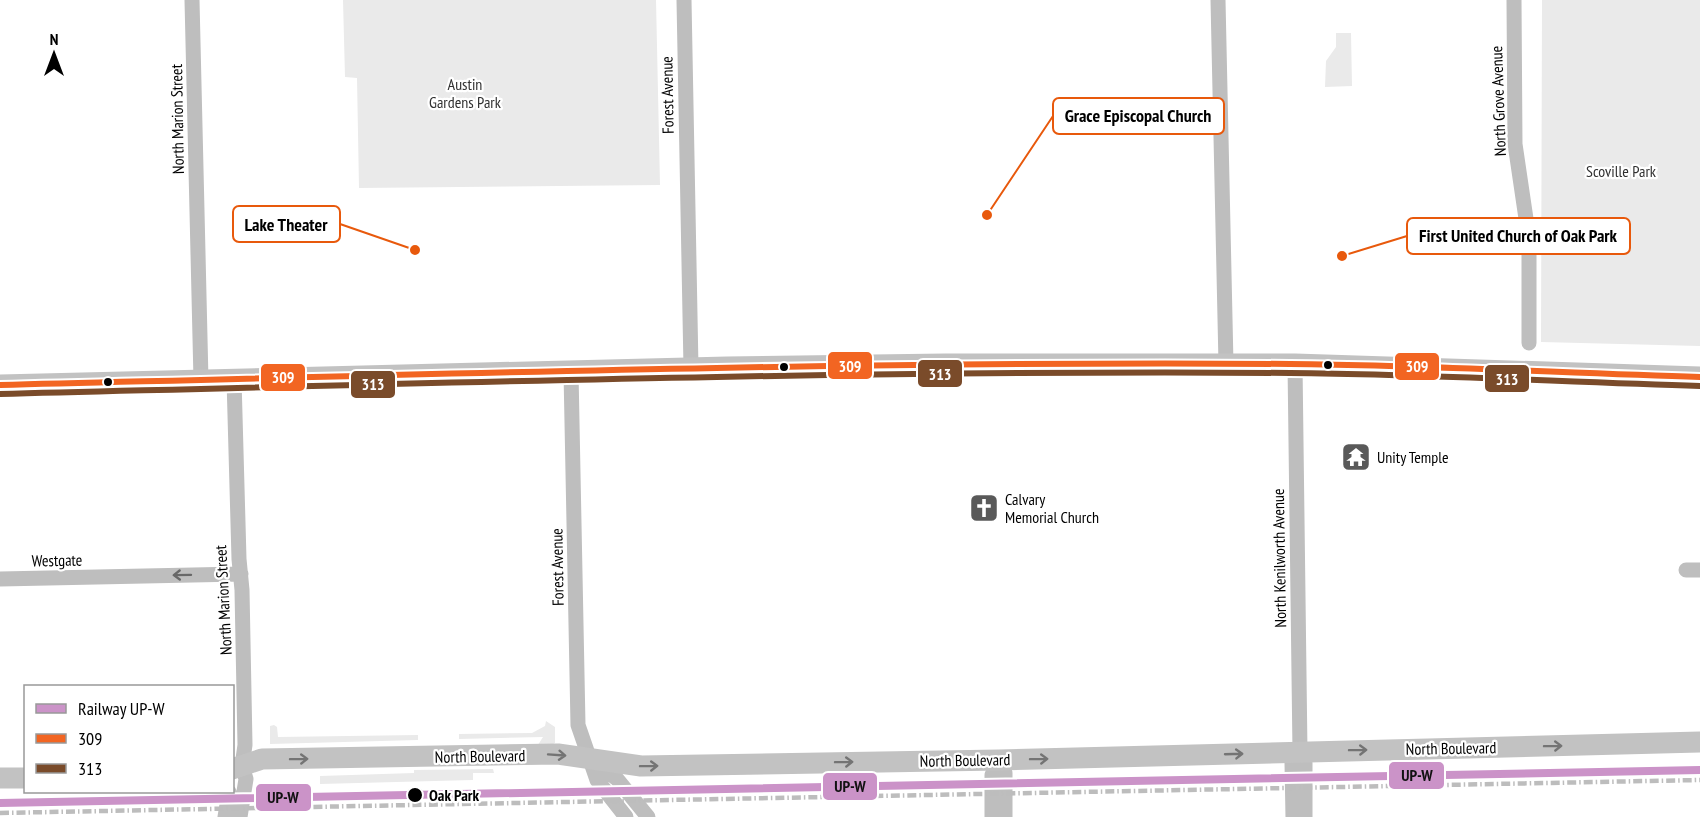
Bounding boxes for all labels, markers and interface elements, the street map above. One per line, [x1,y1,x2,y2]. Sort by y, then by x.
north arrow [24,24,84,84]
text: N [50,29,58,49]
street label: North Grove Avenue [1486,45,1510,157]
street label: Forest Avenue [656,56,678,134]
street label: North Marion Street [166,63,188,174]
park label: Austin Gardens Park [429,74,502,112]
callout: Grace Episcopal Church [1053,98,1224,134]
text: Grace Episcopal Church [1065,104,1211,127]
park label: Scoville Park [1586,161,1657,181]
callout: Lake Theater [233,206,340,242]
text: Lake Theater [244,213,328,236]
callout: First United Church of Oak Park [1407,218,1630,254]
text: First United Church of Oak Park [1419,224,1618,247]
line badge: 309 [827,351,873,380]
line badge: 309 [1394,352,1440,381]
text: 309 [839,356,861,376]
text: 309 [1406,356,1428,376]
line badge: 313 [917,359,963,388]
unlabelled marker [1322,359,1334,371]
unlabelled marker [778,361,790,373]
line badge: 309 [260,363,306,392]
text: 313 [929,364,951,384]
line badge: 313 [1484,364,1530,393]
text: 309 [272,367,294,387]
text: 313 [1496,369,1518,389]
line badge: 313 [350,370,396,399]
text: 313 [362,374,384,394]
unlabelled marker [102,376,114,388]
temple icon: Unity Temple [1340,441,1372,473]
place label: Unity Temple [1377,447,1449,467]
street label: North Kenilworth Avenue [1268,488,1290,628]
place label: Calvary Memorial Church [1005,489,1099,527]
church icon: Calvary Memorial Church [968,492,1000,524]
street label: Forest Avenue [546,528,568,606]
street label: North Marion Street [210,544,236,655]
street label: Westgate [32,550,82,570]
one-way arrow [173,569,193,581]
legend [24,685,234,793]
text: Railway UP-W [78,697,165,720]
text: 309 [78,727,102,750]
street label: North Boulevard [1406,737,1496,759]
one-way arrow [1543,740,1562,751]
street label: North Boulevard [435,745,525,767]
one-way arrow [1348,745,1368,756]
one-way arrow [1224,748,1244,759]
street label: North Boulevard [920,749,1010,771]
one-way arrow [547,750,566,761]
one-way arrow [289,753,309,764]
one-way arrow [1029,753,1049,764]
one-way arrow [834,756,854,768]
text: 313 [78,757,102,780]
one-way arrow [639,760,659,772]
line badge: UP-W [1388,761,1445,790]
text: UP-W [1401,765,1433,785]
line badge: UP-W [822,772,878,801]
text: UP-W [834,776,866,796]
line badge: UP-W [255,783,312,812]
place label: Oak Park [429,785,479,805]
marker: Oak Park [406,786,424,804]
text: UP-W [267,787,299,807]

